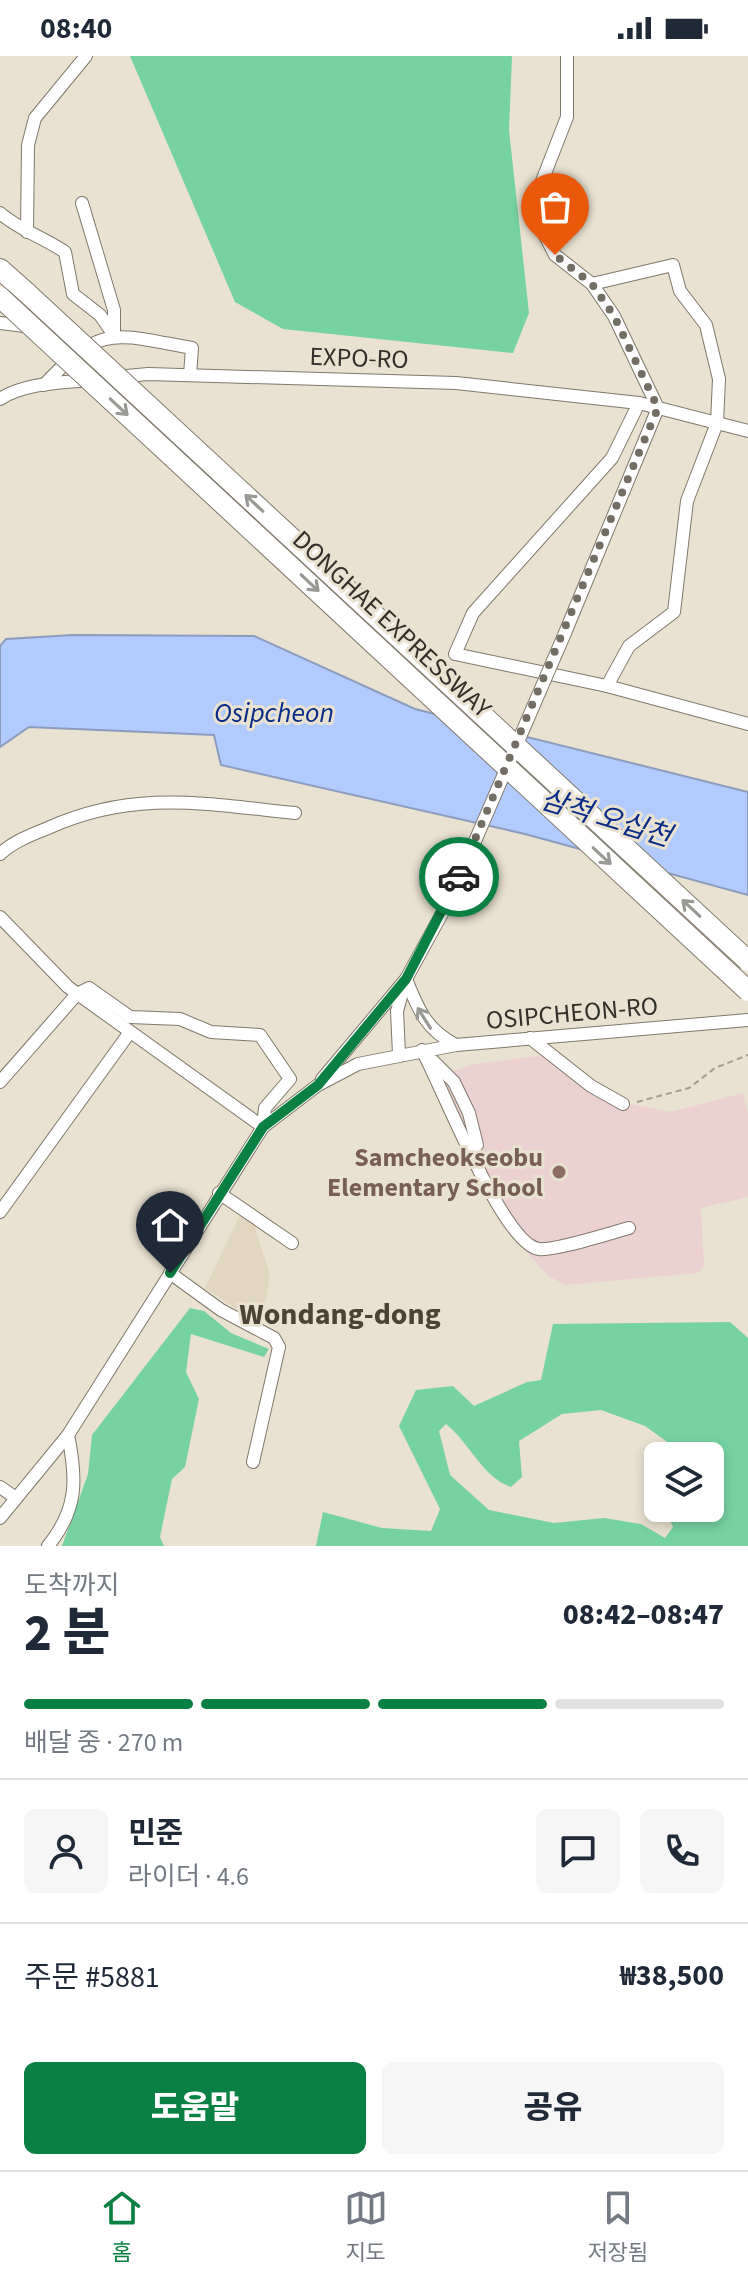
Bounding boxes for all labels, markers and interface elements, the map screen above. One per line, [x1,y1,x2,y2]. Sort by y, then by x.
text: 08:40 [40,7,112,50]
pin [521,173,589,255]
icon: bag [533,185,577,229]
street label: EXPO-RO [309,338,409,378]
one-way arrow [109,398,129,417]
one-way arrow [244,494,264,512]
street label: DONGHAE EXPRESSWAY [284,522,500,727]
one-way arrow [300,574,320,593]
water label: Osipcheon [214,693,334,733]
water label: 삼척 오십천 [536,779,679,858]
courier [419,837,499,917]
one-way arrow [592,847,612,865]
icon: car [437,855,481,899]
one-way arrow [681,898,701,917]
street label: OSIPCHEON-RO [484,987,660,1039]
one-way arrow [416,1007,432,1030]
place label: Samcheokseobu Elementary School [327,1139,544,1206]
marker: Samcheokseobu Elementary School [550,1163,568,1181]
pin [136,1191,204,1273]
icon: home [148,1203,192,1247]
district label: Wondang-dong [239,1293,441,1336]
map controls [644,1442,724,1522]
button: layers [644,1442,724,1522]
text: 도착까지 [24,1567,120,1604]
text: 08:42–08:47 [563,1593,724,1636]
text: 2 분 [24,1597,110,1671]
text: 배달 중 · 270 m [24,1724,183,1761]
button: person [24,1809,108,1893]
button: chat [536,1809,620,1893]
button: phone [640,1809,724,1893]
text: 민준 [128,1812,183,1855]
text: 라이더 · 4.6 [128,1858,249,1895]
text: ₩38,500 [620,1954,724,1997]
text: 주문 #5881 [24,1956,160,1999]
button: 도움말 [24,2062,366,2154]
button: 공유 [382,2062,724,2154]
tab: 홈 [100,2186,144,2269]
tab: 지도 [344,2186,388,2269]
tab: 저장됨 [587,2186,648,2269]

